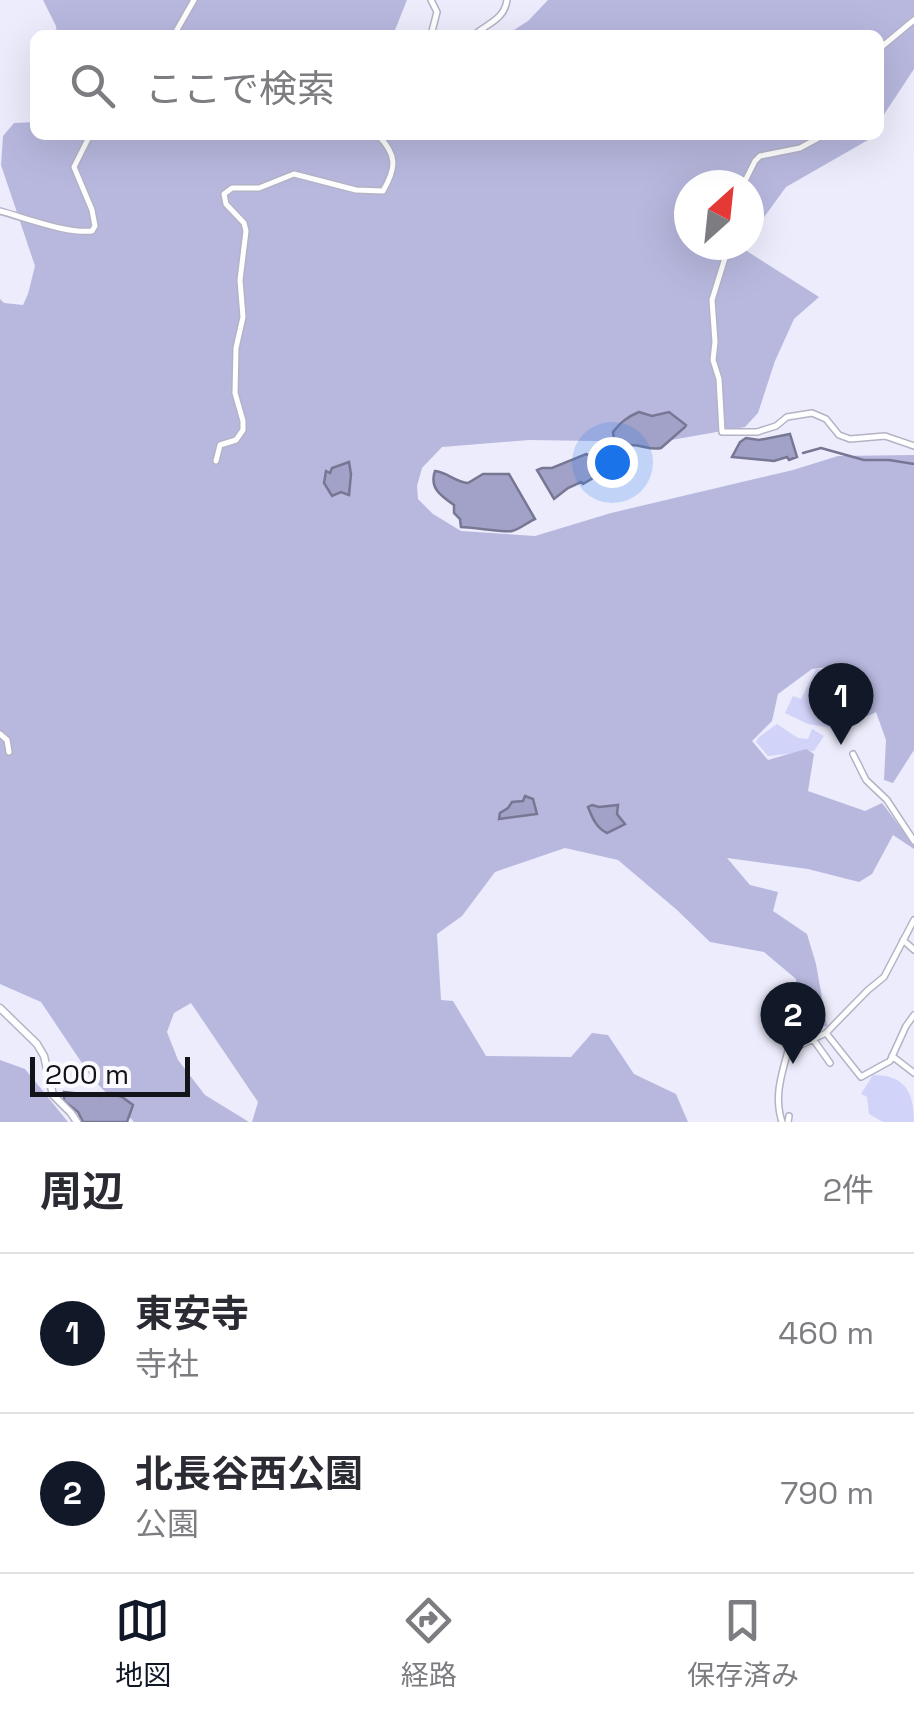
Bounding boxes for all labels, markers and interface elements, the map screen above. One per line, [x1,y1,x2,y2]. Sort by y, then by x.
search box [30,30,884,140]
icon: search [65,58,120,113]
text: ここで検索 [145,65,335,113]
north arrow [674,170,764,260]
your location [587,437,638,488]
pin: 1 [808,662,874,745]
pin: 2 [760,982,826,1064]
scale bar [30,1052,190,1096]
text: 200 m [45,1056,129,1092]
text: 周辺 [40,1165,124,1218]
text: 2件 [823,1170,874,1210]
text: 東安寺 [135,1290,249,1338]
text: 1 [65,1313,80,1353]
text: 460 m [778,1313,874,1353]
text: 寺社 [135,1344,199,1384]
text: 北長谷西公園 [135,1450,363,1498]
text: 2 [63,1473,82,1513]
text: 790 m [780,1473,874,1513]
text: 公園 [135,1504,199,1544]
tab: 地図 [115,1593,171,1693]
tab: 経路 [401,1593,457,1693]
tab: 保存済み [687,1593,799,1693]

